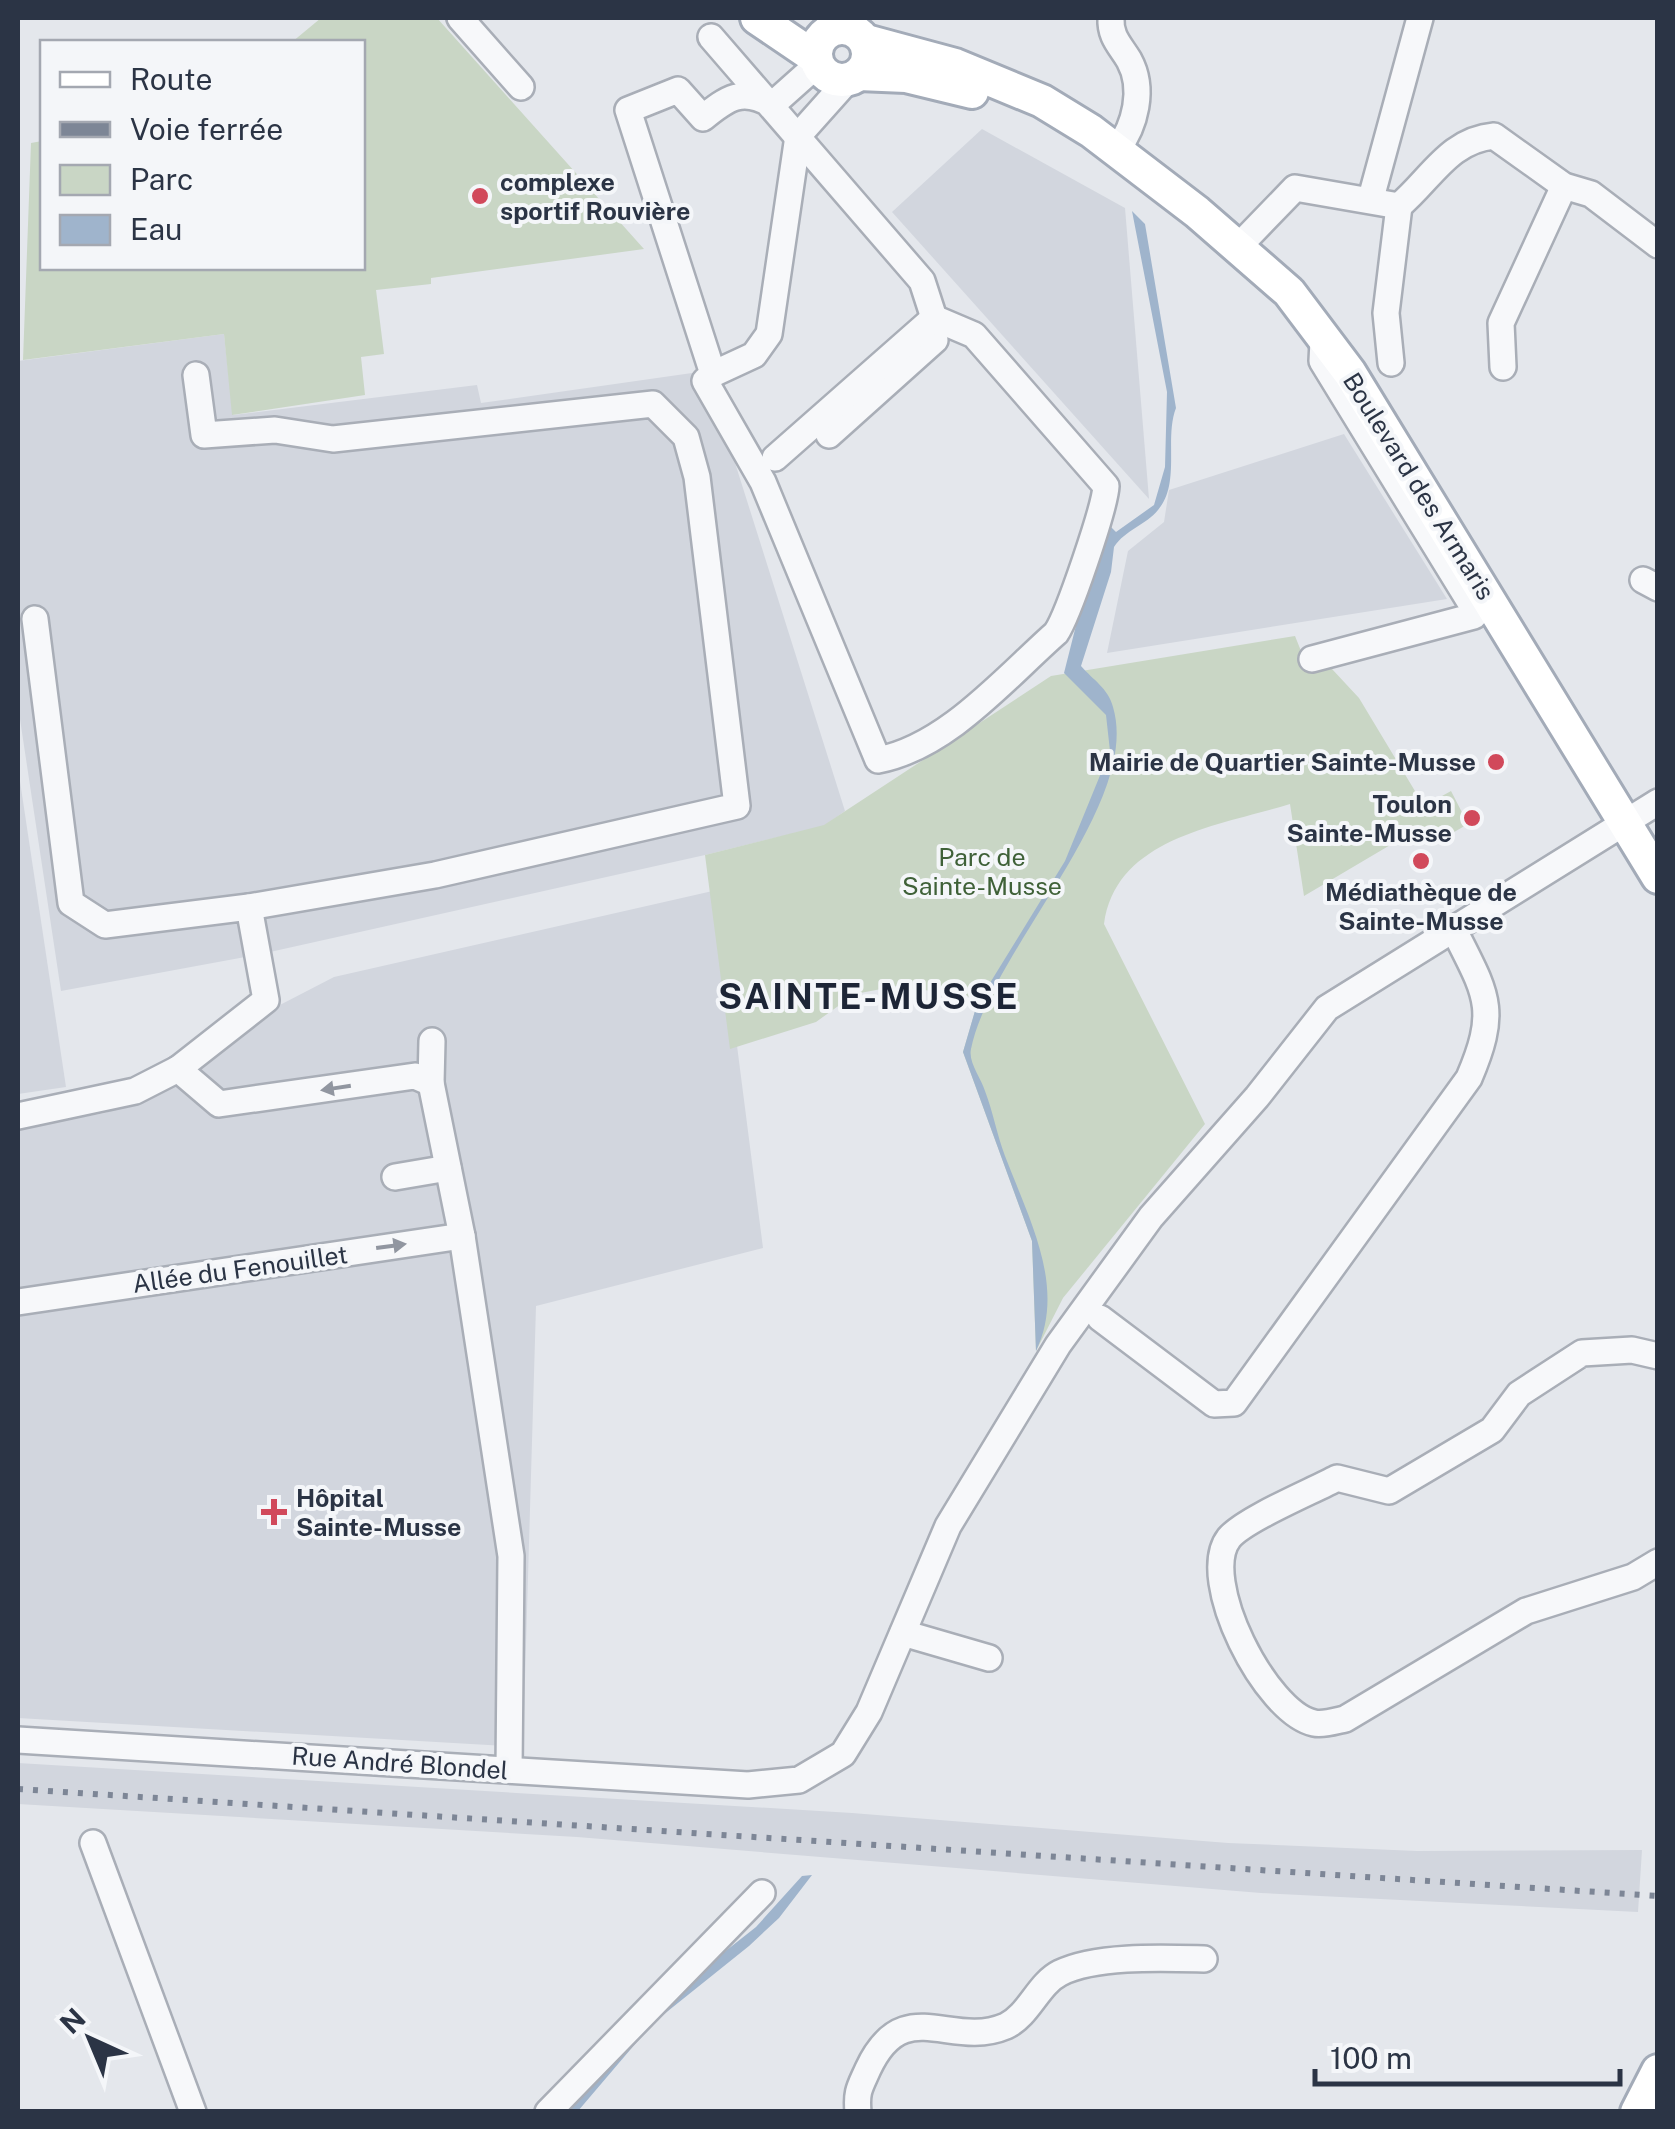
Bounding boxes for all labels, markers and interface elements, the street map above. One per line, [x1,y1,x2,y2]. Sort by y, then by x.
legend [40,40,365,270]
text: Route [130,61,212,97]
text: Voie ferrée [130,111,283,147]
text: Parc [130,161,193,197]
place label: complexe sportif Rouvière [500,167,690,226]
marker: complexe sportif Rouvière [469,185,491,207]
text: Eau [130,211,182,247]
street label: Boulevard des Armaris [1337,367,1501,605]
place label: Mairie de Quartier Sainte-Musse [1089,747,1476,777]
marker: Mairie de Quartier Sainte-Musse [1485,751,1507,773]
place label: Toulon Sainte-Musse [1287,789,1452,848]
marker: Toulon Sainte-Musse [1461,807,1483,829]
park label: Parc de Sainte-Musse [902,842,1062,901]
marker: Médiathèque de Sainte-Musse [1410,850,1432,872]
place label: Médiathèque de Sainte-Musse [1325,877,1517,936]
district label: SAINTE-MUSSE [718,976,1020,1017]
one-way arrow [320,1081,351,1097]
one-way arrow [376,1238,407,1254]
street label: Allée du Fenouillet [130,1239,350,1299]
place label: Hôpital Sainte-Musse [296,1483,461,1542]
marker: Hôpital Sainte-Musse [261,1499,287,1525]
street label: Rue André Blondel [291,1740,509,1786]
north arrow [40,1989,140,2089]
text: N [53,2001,92,2040]
scale bar [1315,2024,1620,2086]
text: 100 m [1330,2040,1412,2076]

